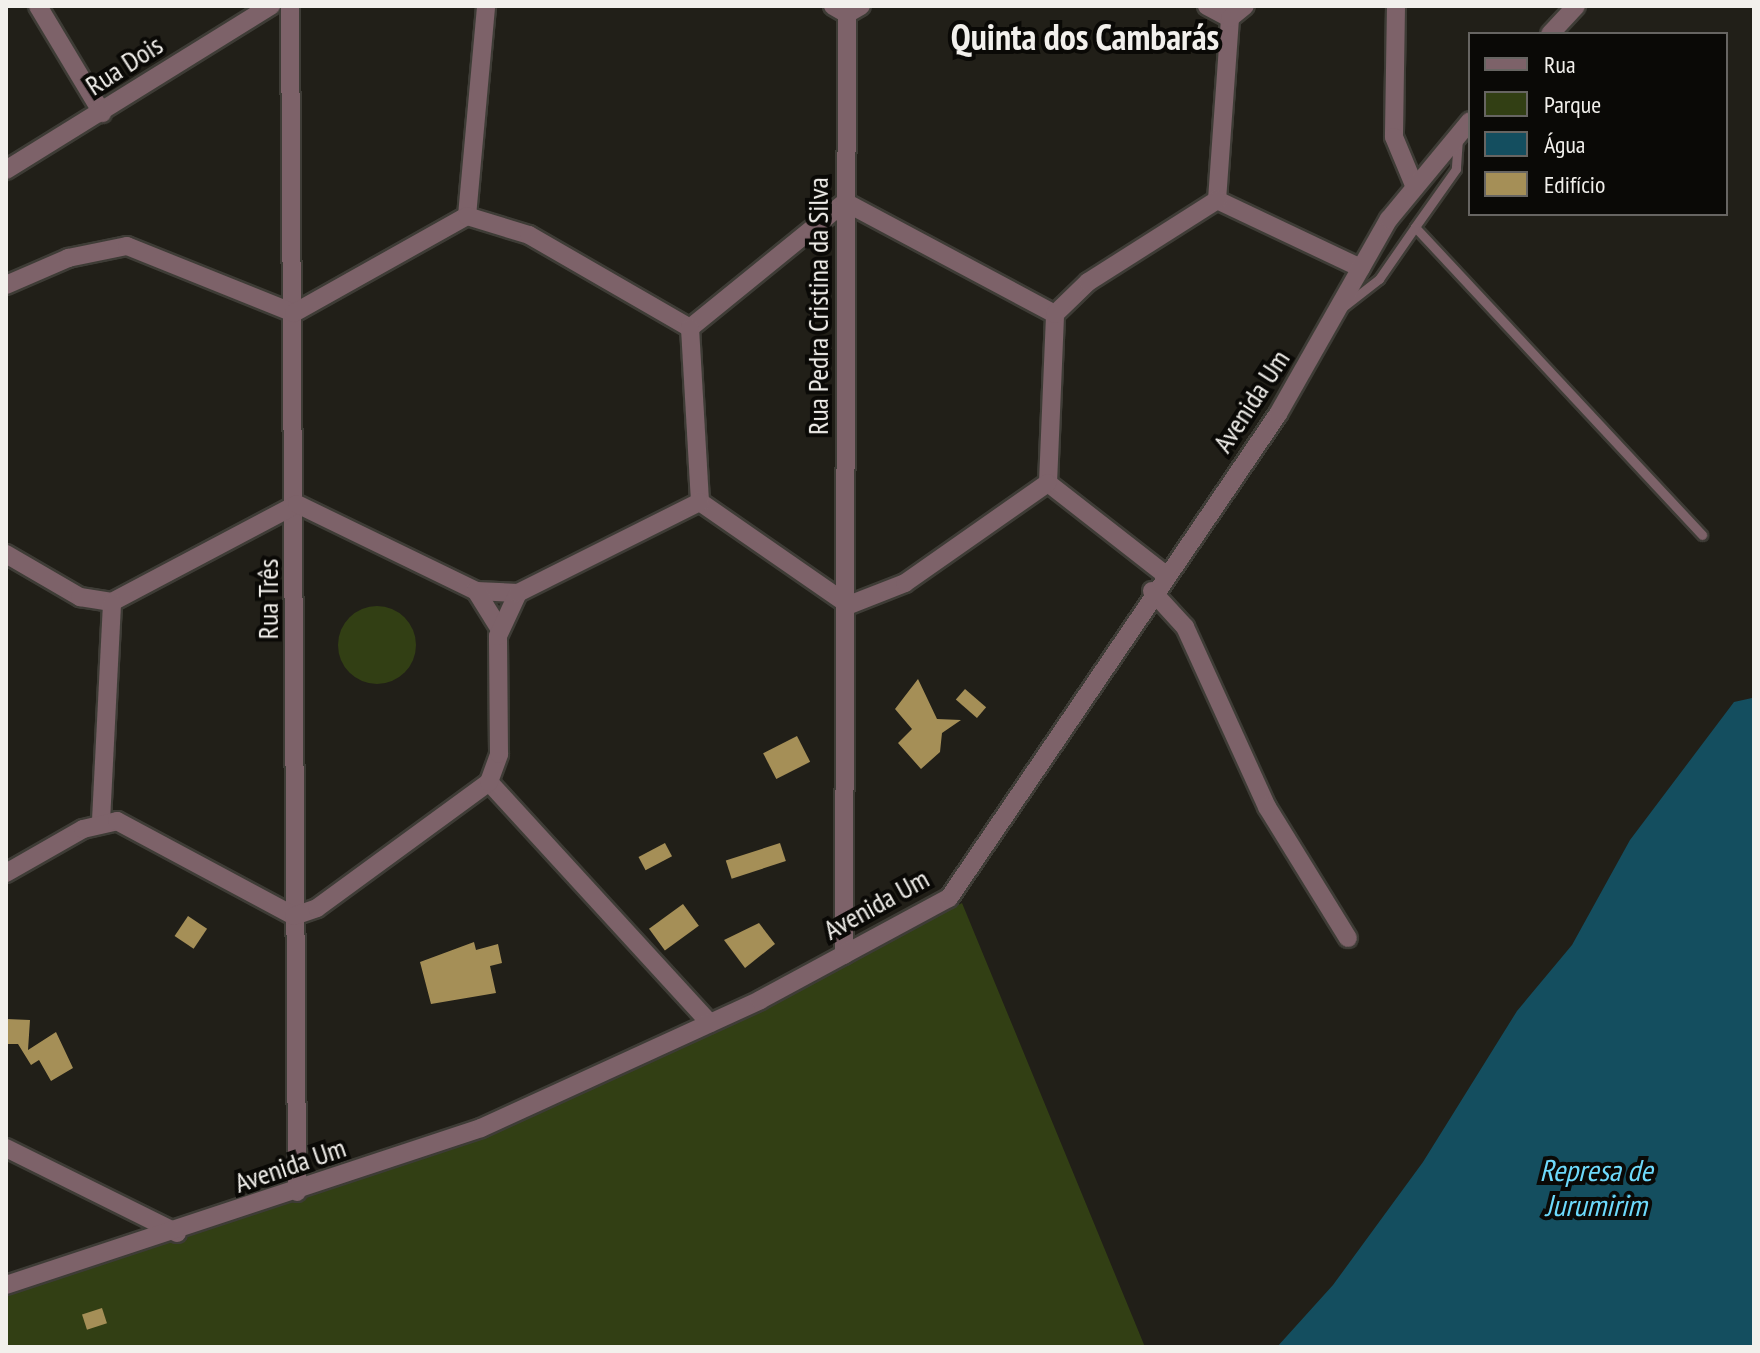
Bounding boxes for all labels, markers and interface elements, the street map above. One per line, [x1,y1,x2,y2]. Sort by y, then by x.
district label: Quinta dos Cambarás [951,15,1219,59]
street label: Rua Dois [79,28,169,102]
legend [1468,32,1728,216]
text: Rua [1544,49,1576,80]
text: Parque [1544,89,1601,120]
text: Água [1544,129,1585,160]
text: Edifício [1544,169,1605,200]
street label: Rua Pedra Cristina da Silva [801,177,835,435]
street label: Avenida Um [1206,344,1296,458]
street label: Rua Três [251,558,285,640]
street label: Avenida Um [817,861,935,947]
street label: Avenida Um [230,1130,350,1200]
water label: Represa de Jurumirim [1539,1152,1653,1222]

